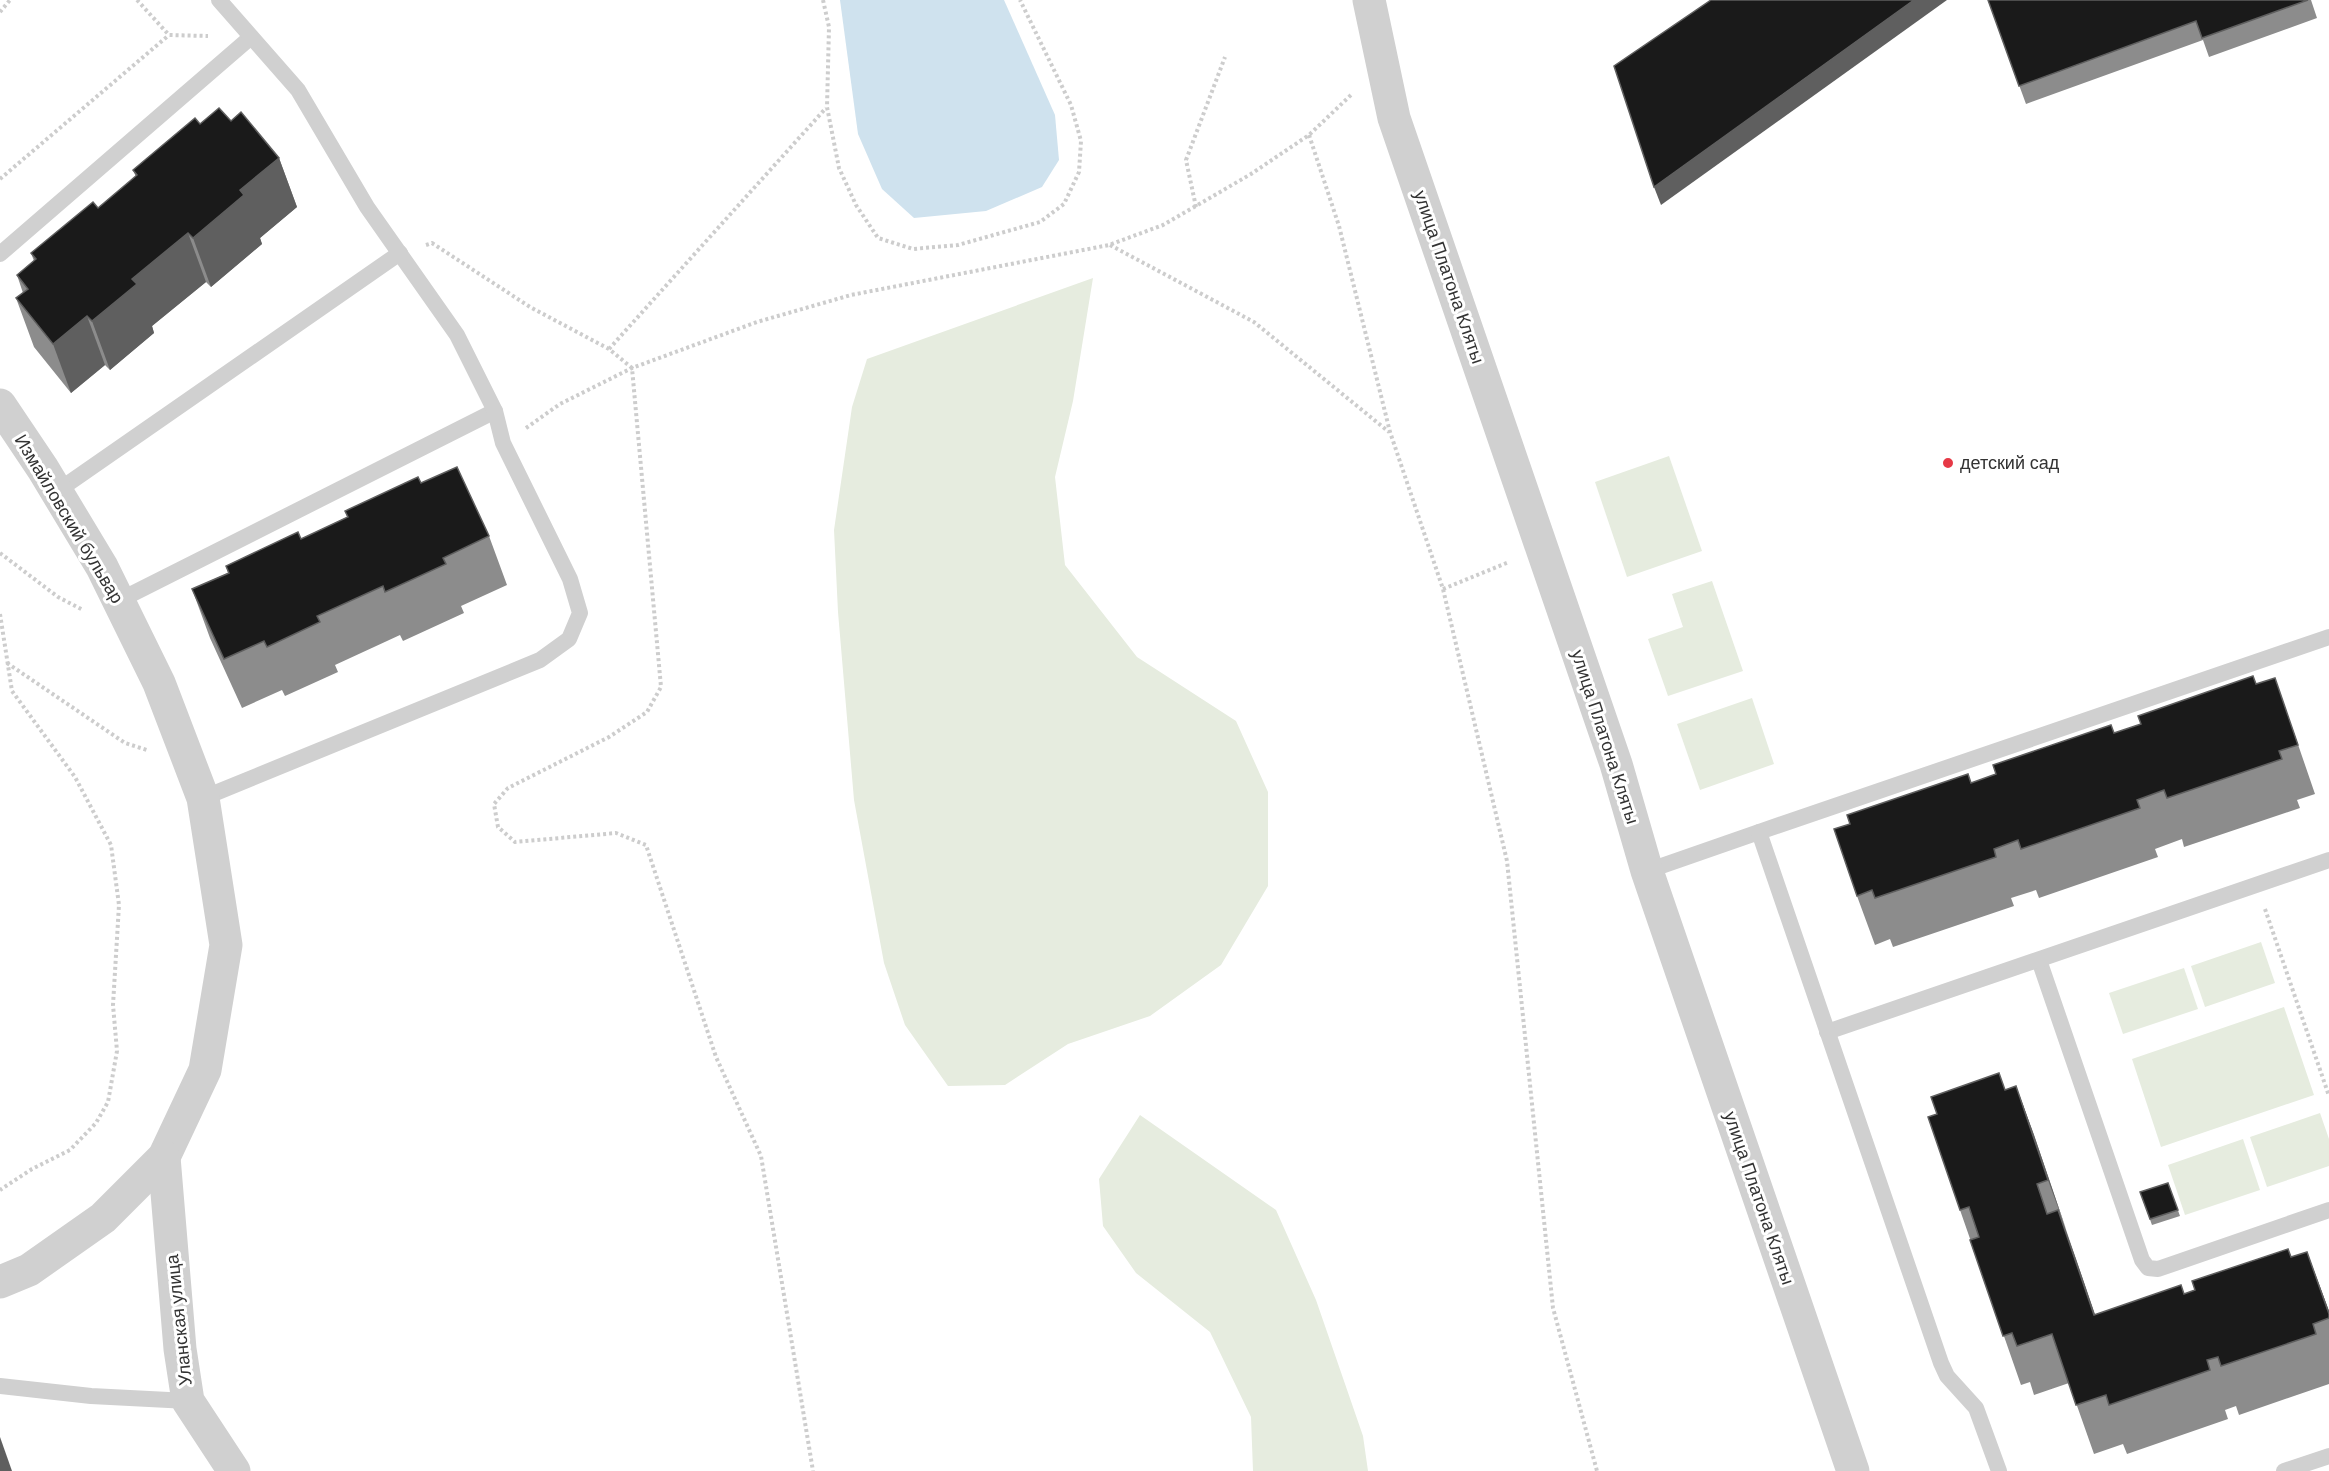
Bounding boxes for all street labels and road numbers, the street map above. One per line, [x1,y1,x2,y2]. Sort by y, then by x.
street label: улица Платона Кляты [1408,187,1490,367]
street label: Измайловский бульвар [9,430,129,608]
street label: улица Платона Кляты [1565,647,1645,827]
street label: улица Платона Кляты [1718,1108,1800,1288]
street label: Уланская улица [160,1252,198,1387]

